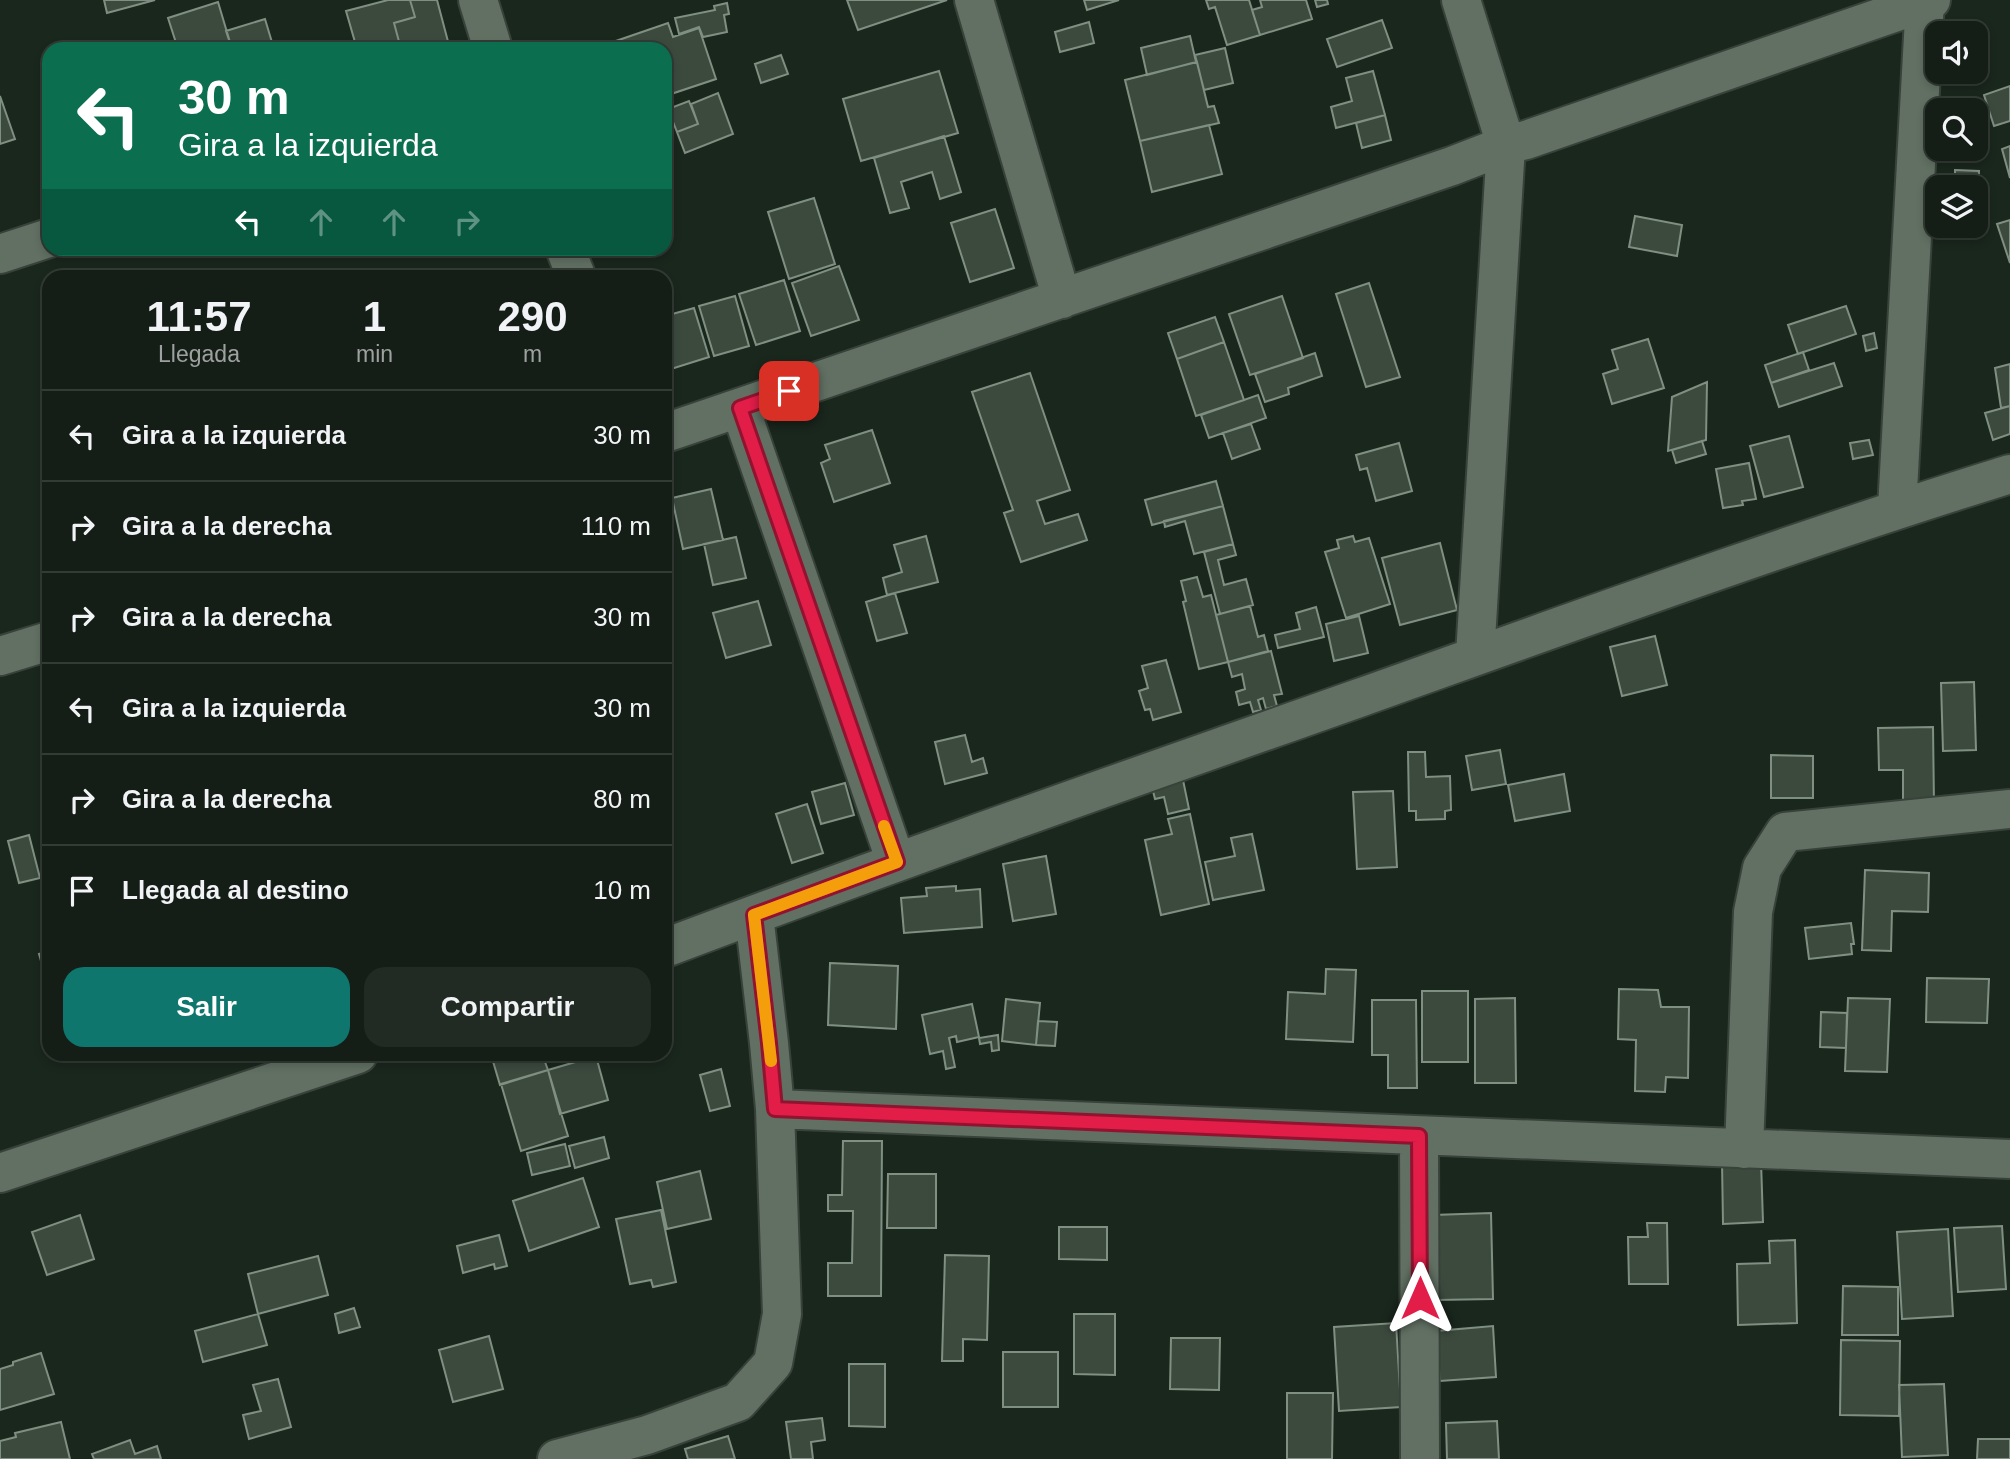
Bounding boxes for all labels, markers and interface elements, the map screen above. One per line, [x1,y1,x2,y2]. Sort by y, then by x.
map controls [1925,21,1988,238]
button: sound [1925,21,1988,84]
icon: left [63,70,154,161]
text: 30 m [178,70,290,124]
button: search [1925,98,1988,161]
text: Gira a la izquierda [178,127,438,163]
button: layers [1925,175,1988,238]
icon: left [229,203,267,241]
icon: ahead [302,203,340,241]
icon: ahead [375,203,413,241]
icon: right [448,203,486,241]
text: 11:57 [146,293,252,340]
text: 1 [363,293,386,340]
text: 290 [497,293,568,340]
text: Llegada [158,341,240,367]
text: min [356,341,393,367]
text: m [523,341,542,367]
pin [759,361,819,421]
icon: arrive [770,372,808,410]
icon: left [63,417,101,455]
text: Gira a la izquierda [122,420,346,450]
text: 30 m [593,420,651,450]
icon: right [63,508,101,546]
text: Gira a la derecha [122,511,332,541]
text: 110 m [581,511,651,541]
icon: right [63,599,101,637]
text: Gira a la derecha [122,602,332,632]
text: 30 m [593,602,651,632]
icon: left [63,690,101,728]
text: Gira a la izquierda [122,693,346,723]
text: 30 m [593,693,651,723]
icon: right [63,781,101,819]
text: Gira a la derecha [122,784,332,814]
text: 80 m [593,784,651,814]
icon: arrive [63,872,101,910]
text: Llegada al destino [122,875,349,905]
text: 10 m [593,875,651,905]
button: Salir [63,967,350,1047]
button: Compartir [364,967,651,1047]
position arrow [1383,1261,1457,1335]

